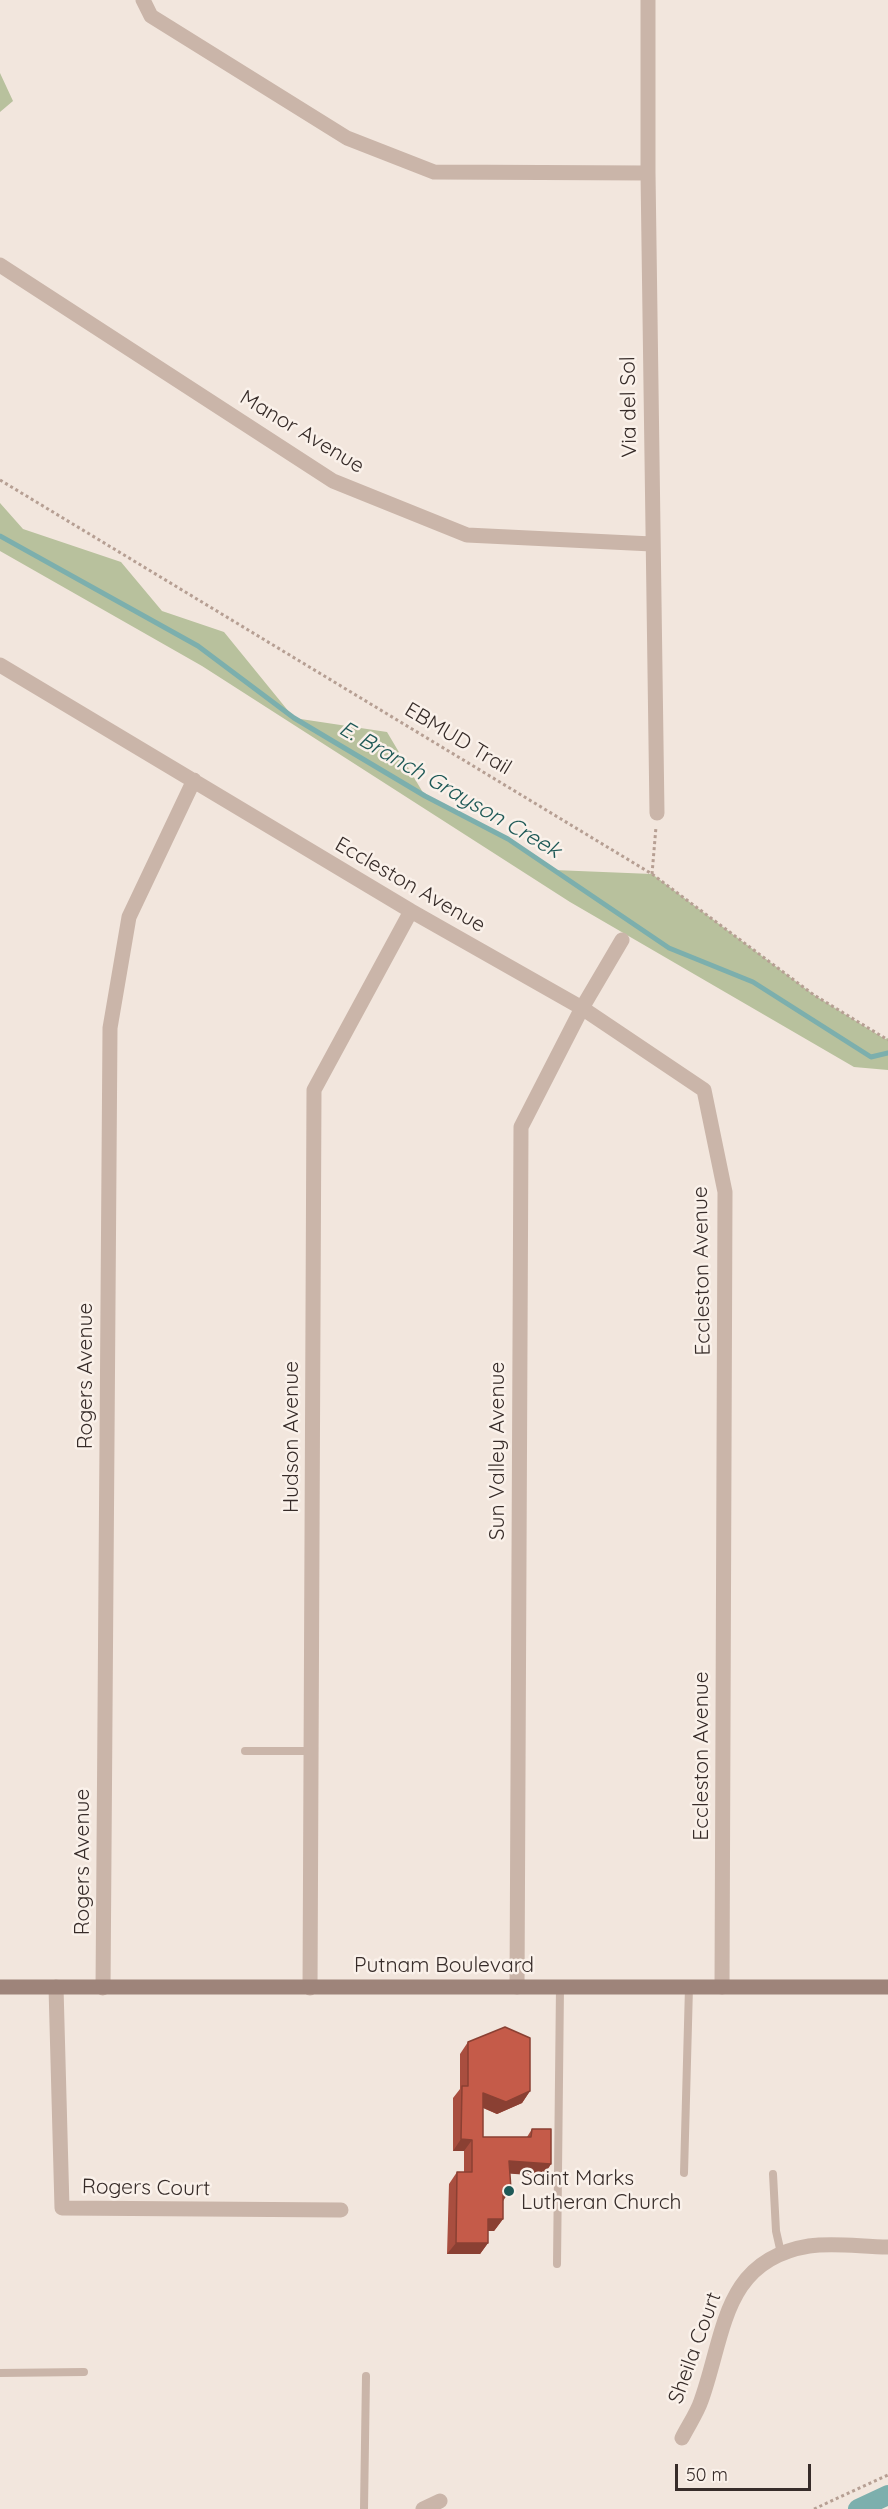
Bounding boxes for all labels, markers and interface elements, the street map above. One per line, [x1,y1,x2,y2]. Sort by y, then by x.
street label: Via del Sol [616,356,642,458]
street label: Manor Avenue [235,385,369,479]
street label: EBMUD Trail [400,697,516,781]
water label: E. Branch Grayson Creek [335,716,565,864]
street label: Eccleston Avenue [330,832,490,938]
street label: Eccleston Avenue [688,1186,716,1356]
street label: Rogers Avenue [73,1303,99,1449]
street label: Hudson Avenue [279,1361,305,1513]
street label: Sun Valley Avenue [485,1362,511,1540]
street label: Eccleston Avenue [689,1671,715,1841]
street label: Rogers Avenue [70,1789,96,1935]
street label: Putnam Boulevard [354,1953,534,1979]
place label: Saint Marks Lutheran Church [521,2166,681,2216]
street label: Rogers Court [82,2174,210,2202]
marker: Saint Marks Lutheran Church [502,2184,516,2198]
street label: Sheila Court [663,2289,727,2407]
scale bar [678,2452,814,2490]
text: 50 m [686,2463,728,2486]

